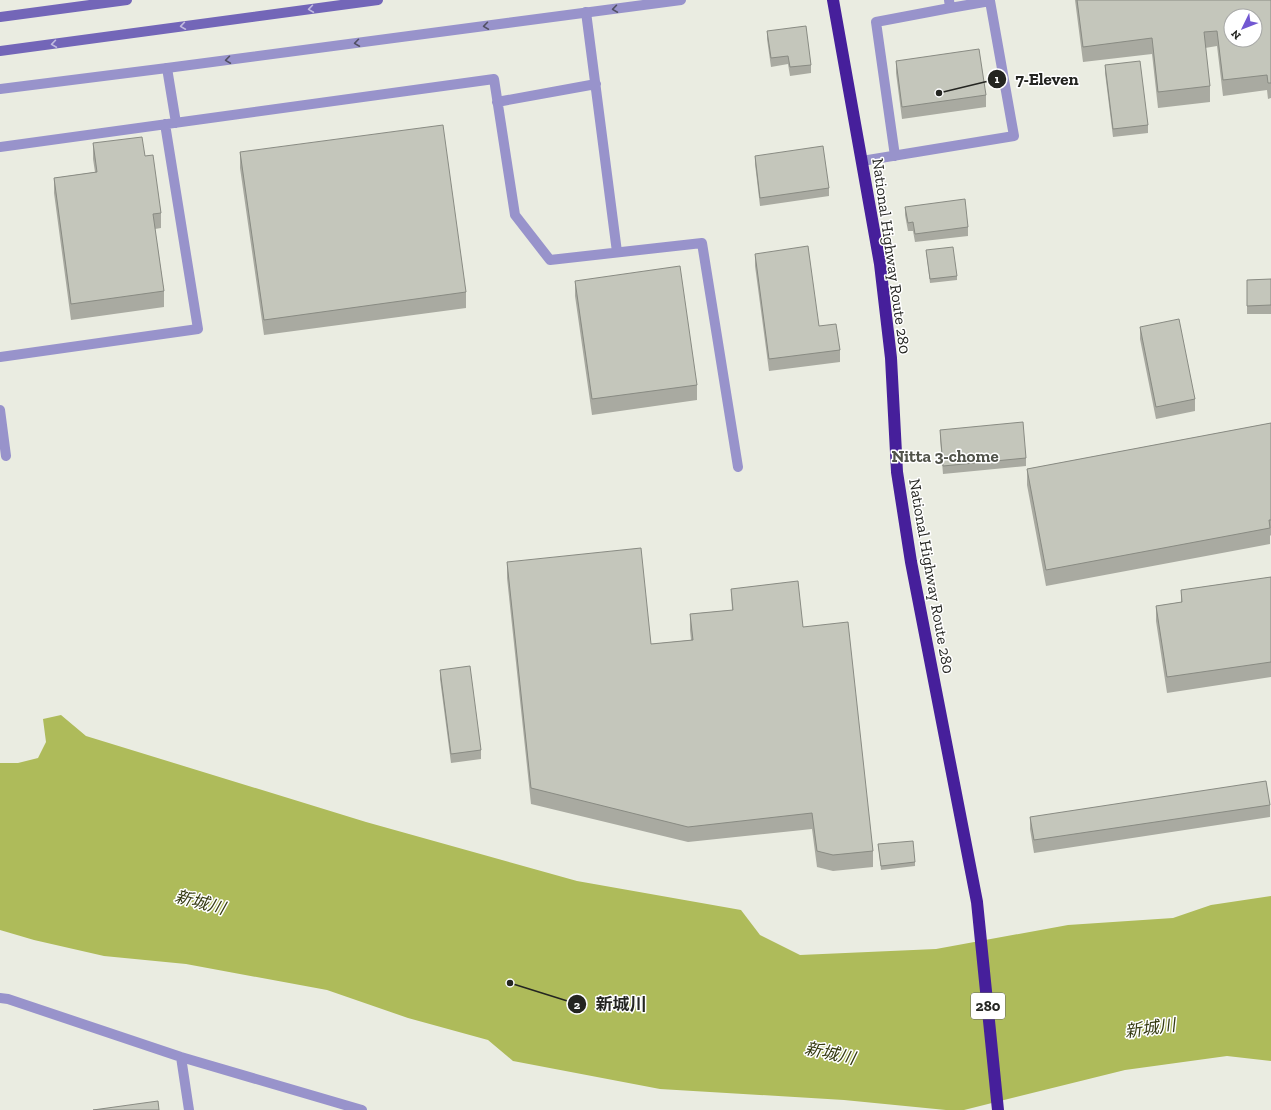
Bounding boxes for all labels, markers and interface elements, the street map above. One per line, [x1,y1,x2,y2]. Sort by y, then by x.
one-way arrow [308,4,314,13]
one-way arrow [612,4,618,13]
north arrow [1223,8,1263,48]
one-way arrow [179,21,186,30]
one-way arrow [483,21,489,30]
text: N [1228,27,1244,42]
one-way arrow [354,38,360,47]
one-way arrow [51,39,57,48]
one-way arrow [225,55,231,64]
callout: 7-Eleven [987,64,1086,93]
text: 7-Eleven [1015,69,1079,89]
text: 1 [995,72,1000,86]
street label: National Highway Route 280 [868,157,915,355]
district label: Nitta 3-chome [891,446,999,466]
street label: National Highway Route 280 [905,477,958,675]
water label: 新城川 [173,886,229,919]
callout: 新城川 [567,990,654,1019]
road number: 280 [971,993,1005,1019]
text: 新城川 [596,994,647,1014]
text: 2 [574,998,581,1012]
water label: 新城川 [1123,1014,1179,1041]
water label: 新城川 [803,1038,859,1068]

